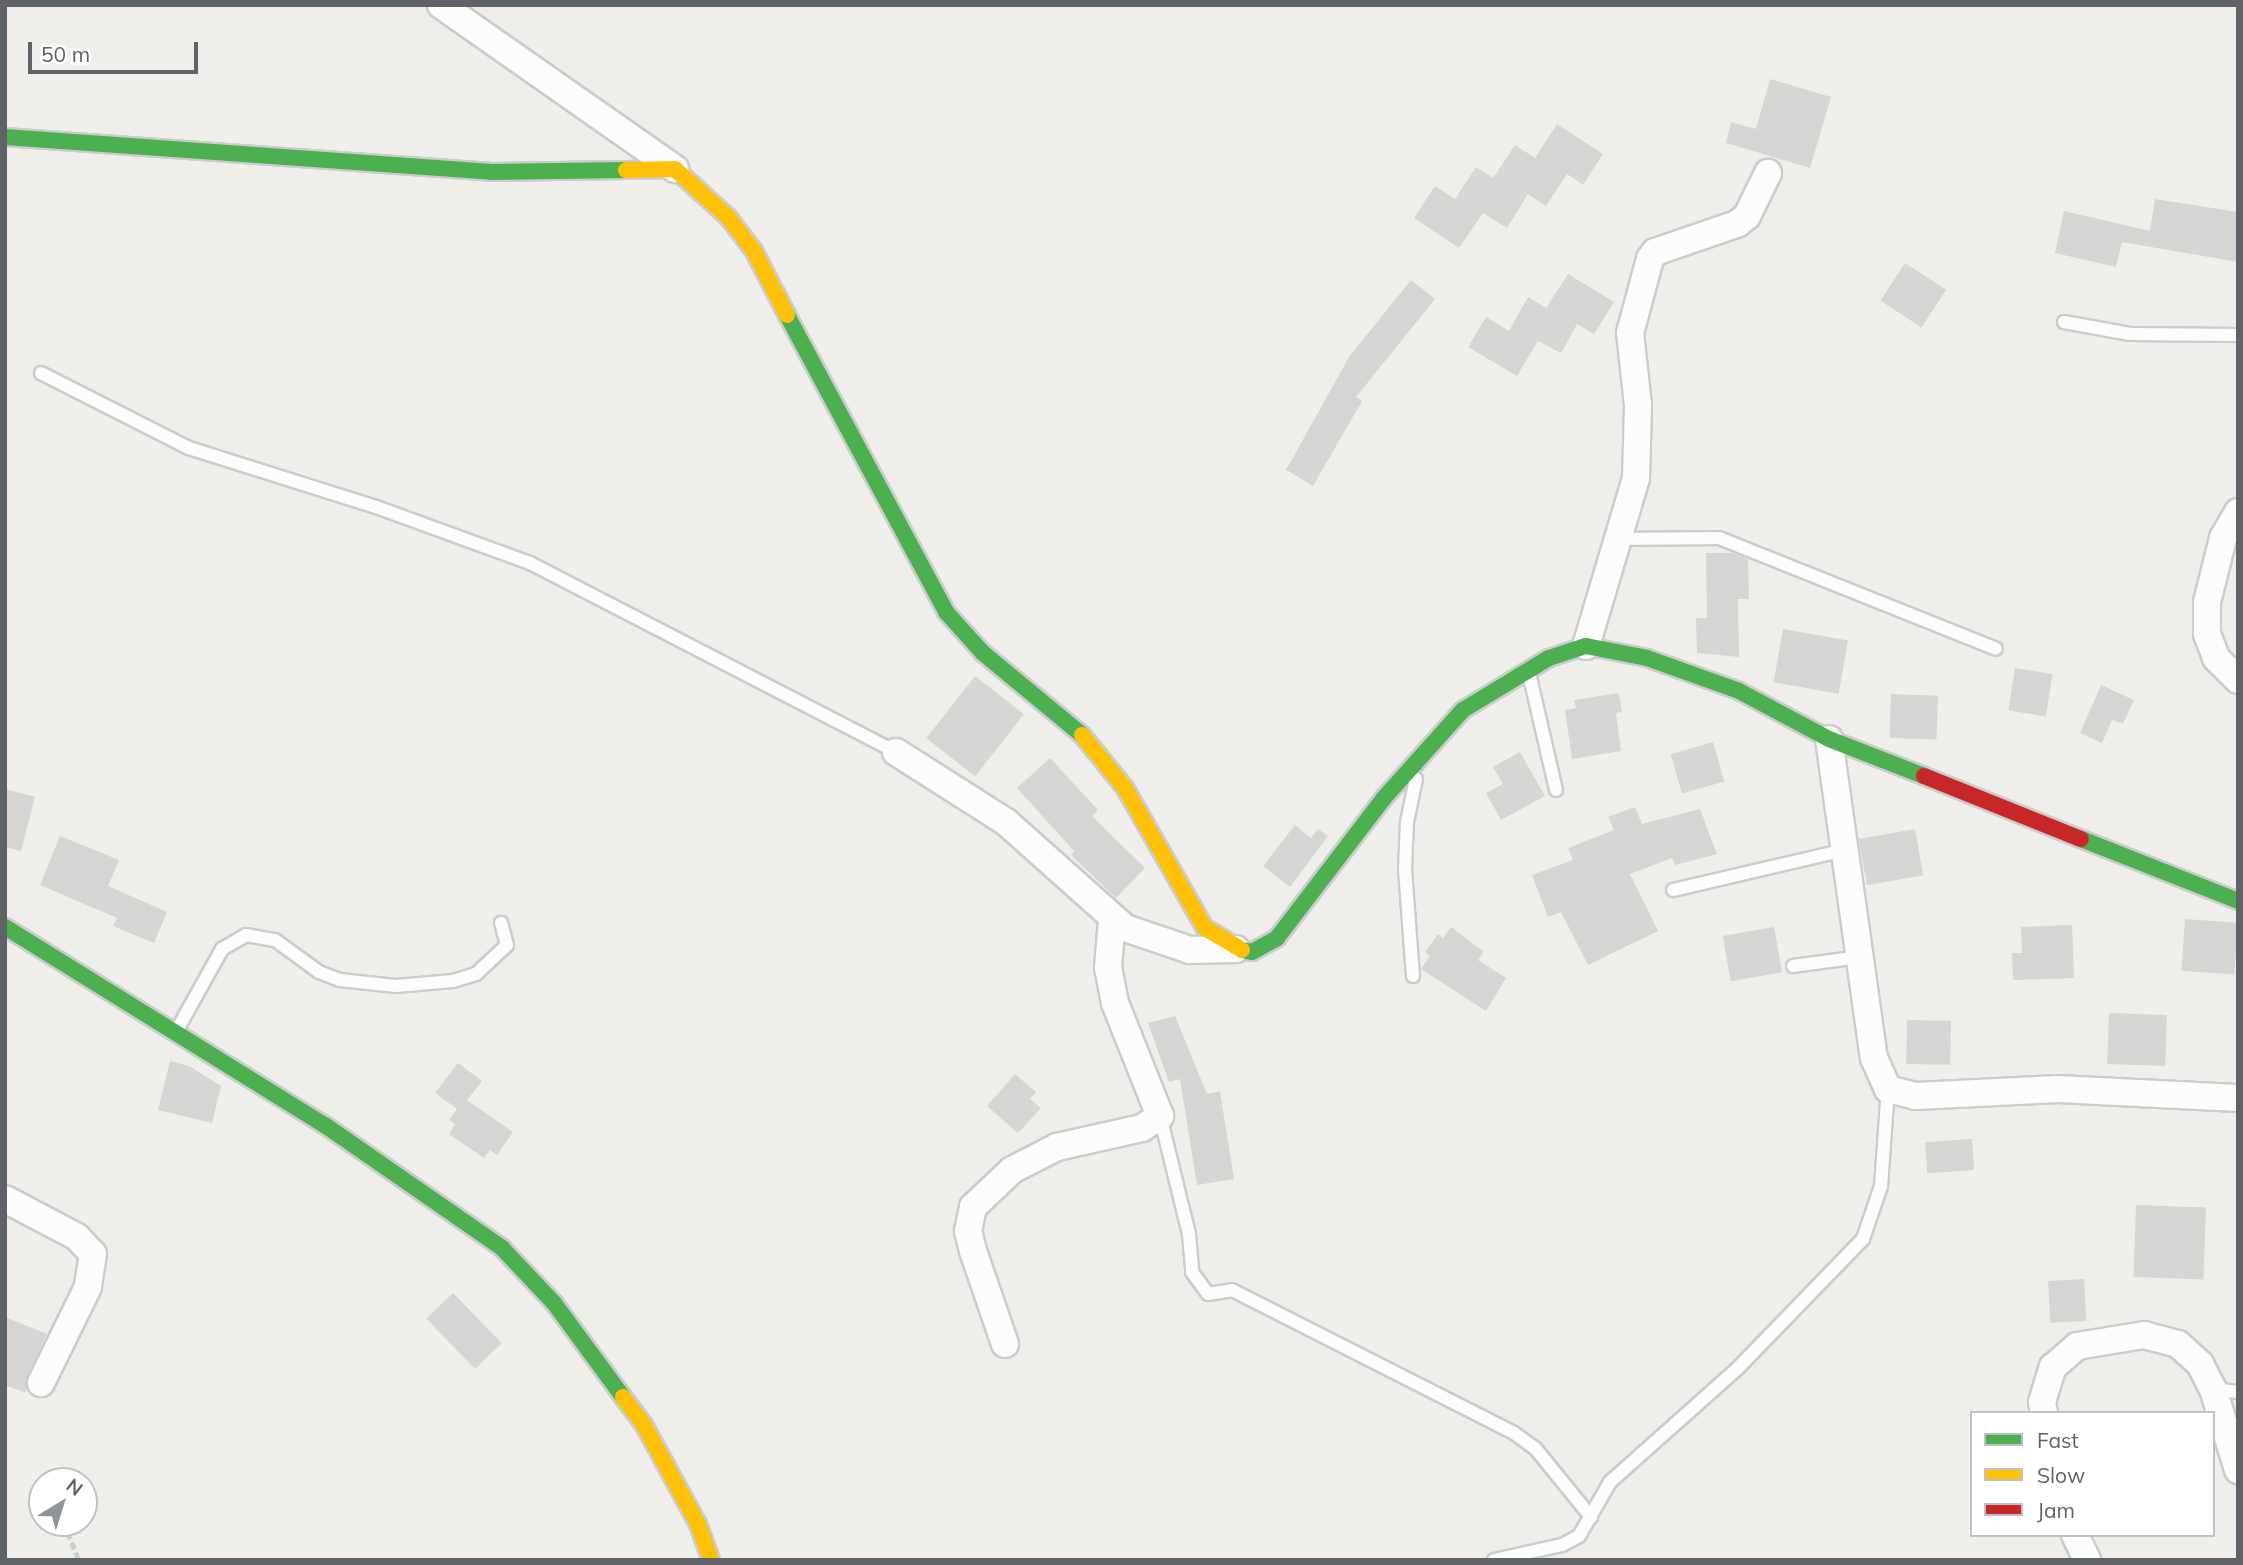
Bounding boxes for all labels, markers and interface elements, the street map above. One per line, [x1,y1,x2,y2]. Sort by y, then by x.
scale bar [32,28,201,72]
text: 50 m [41,41,90,67]
legend [1970,1411,2215,1537]
text: Fast [2037,1427,2079,1453]
text: Slow [2037,1462,2085,1488]
north arrow [28,1467,98,1537]
text: N [62,1473,88,1501]
text: Jam [2037,1497,2075,1523]

